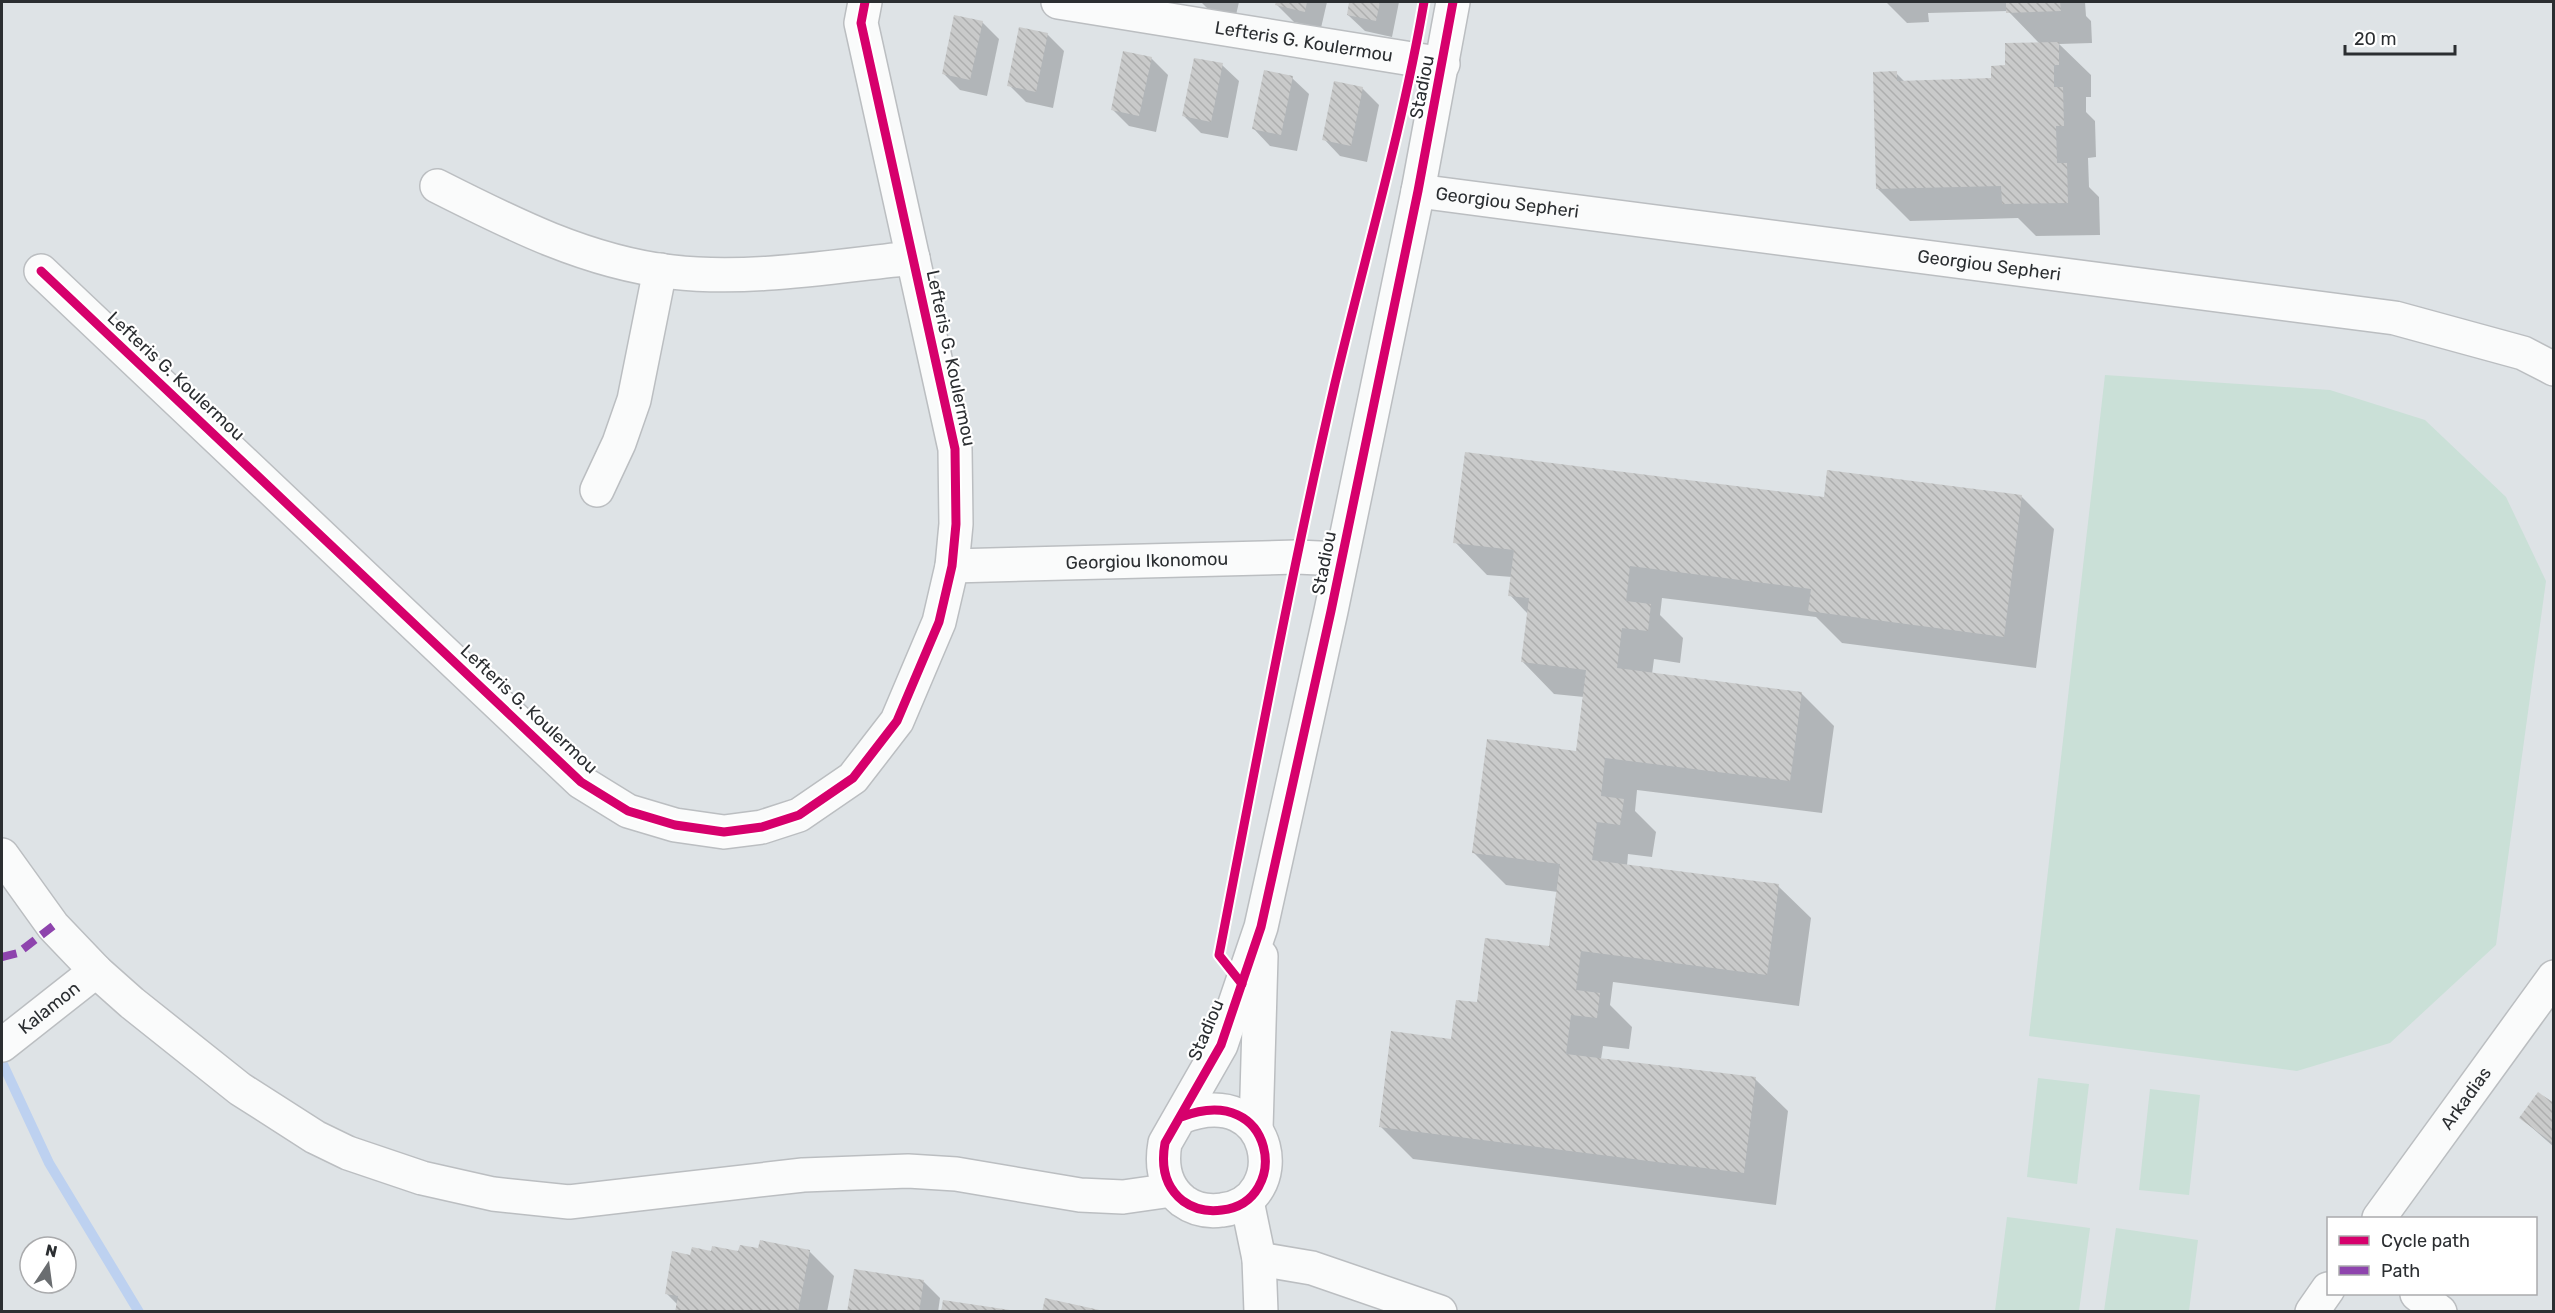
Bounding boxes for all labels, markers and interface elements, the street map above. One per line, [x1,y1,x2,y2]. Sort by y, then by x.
street label: Lefteris G. Koulermou [1213,16,1394,67]
scale bar [2345,18,2454,56]
text: 20 m [2354,28,2396,50]
street label: Stadiou [1405,53,1439,121]
street label: Georgiou Sepheri [1434,182,1580,223]
street label: Georgiou Sepheri [1916,245,2062,285]
street label: Lefteris G. Koulermou [922,268,980,448]
street label: Lefteris G. Koulermou [103,307,249,445]
street label: Stadiou [1307,529,1341,597]
street label: Georgiou Ikonomou [1065,548,1229,574]
street label: Lefteris G. Koulermou [456,640,602,778]
street label: Kalamon [14,977,84,1039]
street label: Stadiou [1183,996,1229,1064]
street label: Arkadias [2436,1063,2496,1134]
legend [2327,1217,2537,1295]
text: Cycle path [2381,1230,2470,1252]
north arrow [18,1235,78,1295]
text: N [44,1240,59,1261]
text: Path [2381,1260,2420,1282]

